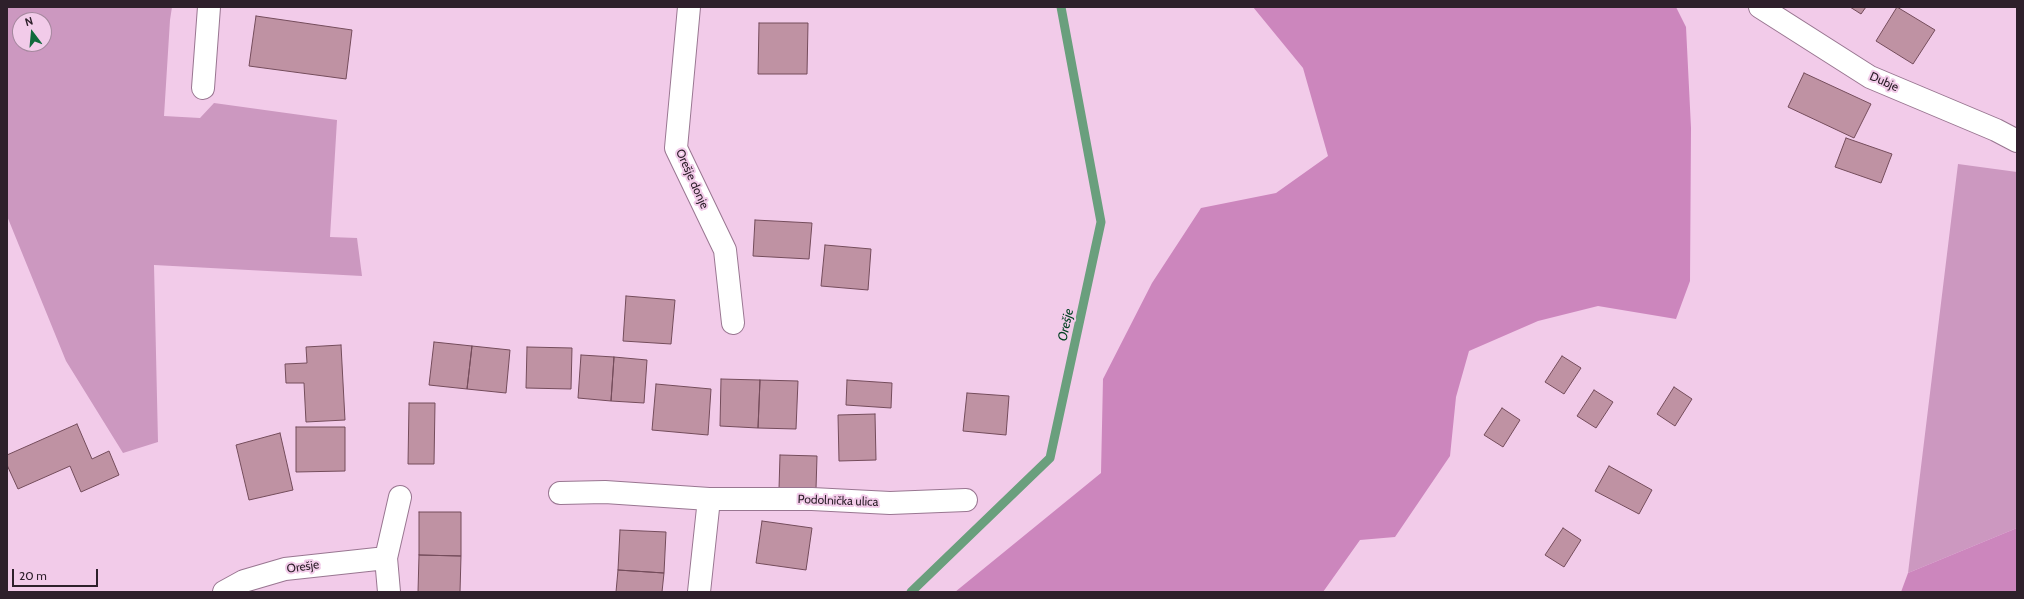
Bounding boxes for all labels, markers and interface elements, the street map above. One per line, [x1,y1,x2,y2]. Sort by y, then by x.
north arrow [12,12,52,52]
text: N [23,14,35,29]
street label: Dubje [1867,69,1901,95]
street label: Orešje donje [672,147,712,211]
water label: Orešje [1055,307,1077,343]
street label: Podolnička ulica [797,492,879,510]
street label: Orešje [286,558,320,576]
scale bar [14,561,100,587]
text: 20 m [19,568,47,583]

